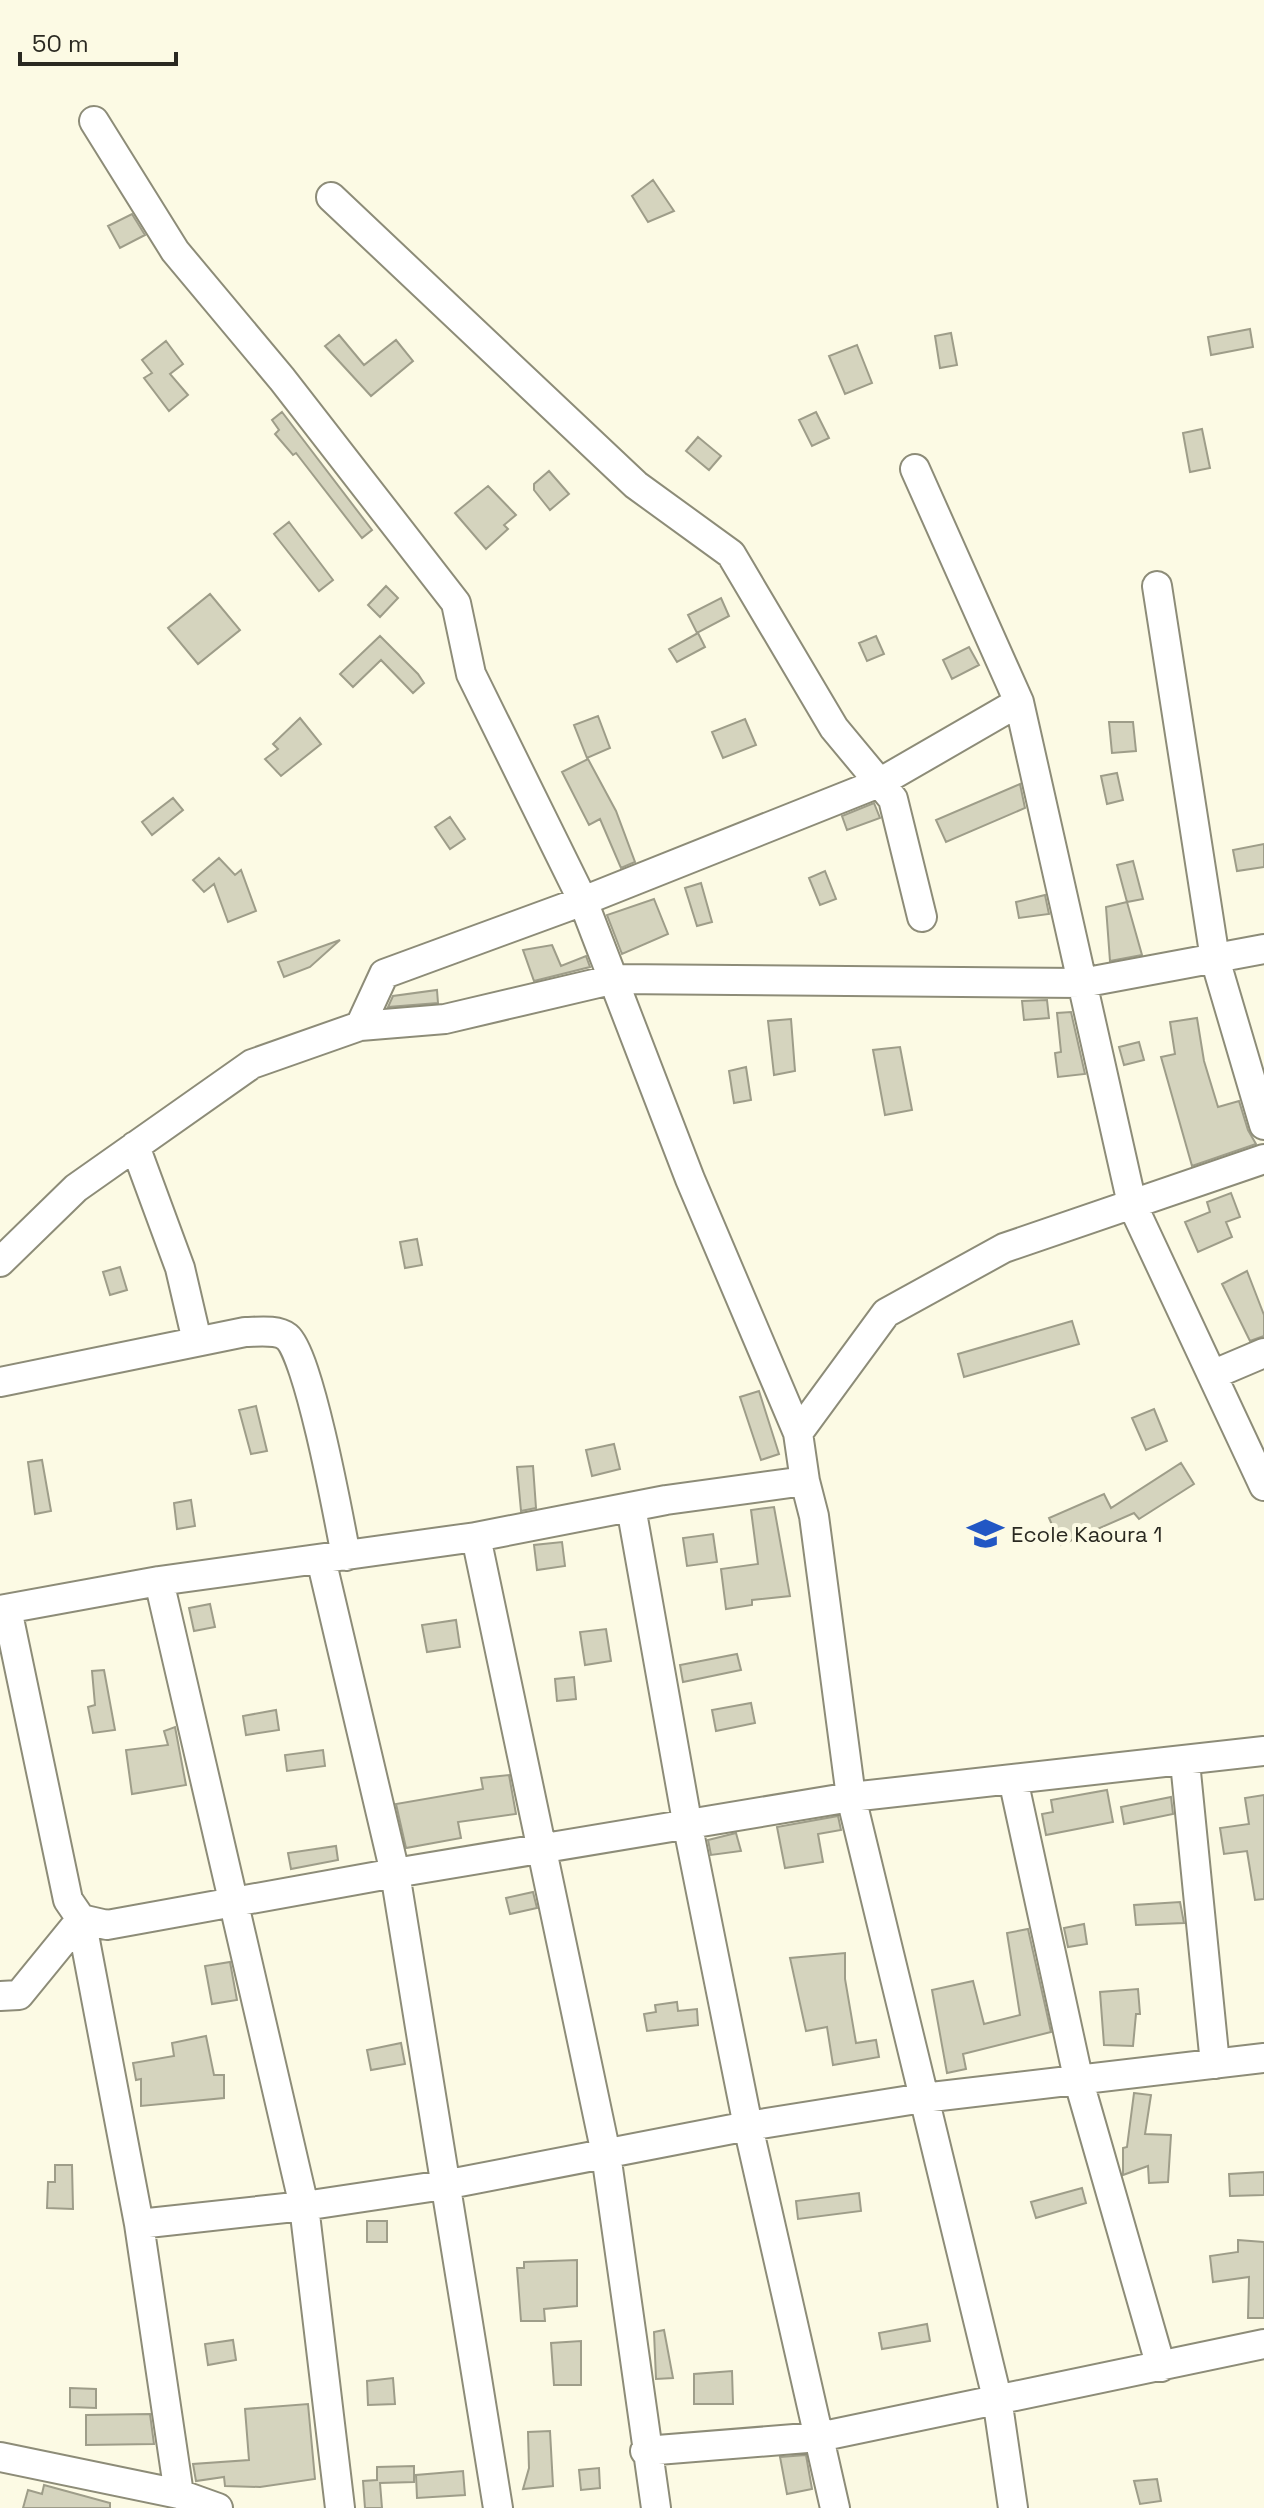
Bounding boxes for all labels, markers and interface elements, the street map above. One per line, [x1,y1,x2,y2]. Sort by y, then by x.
scale bar [20,16,176,66]
text: 50 m [32,28,89,59]
school or university icon: Ecole Kaoura 1 [966,1515,1004,1553]
place label: Ecole Kaoura 1 [1011,1520,1162,1548]

